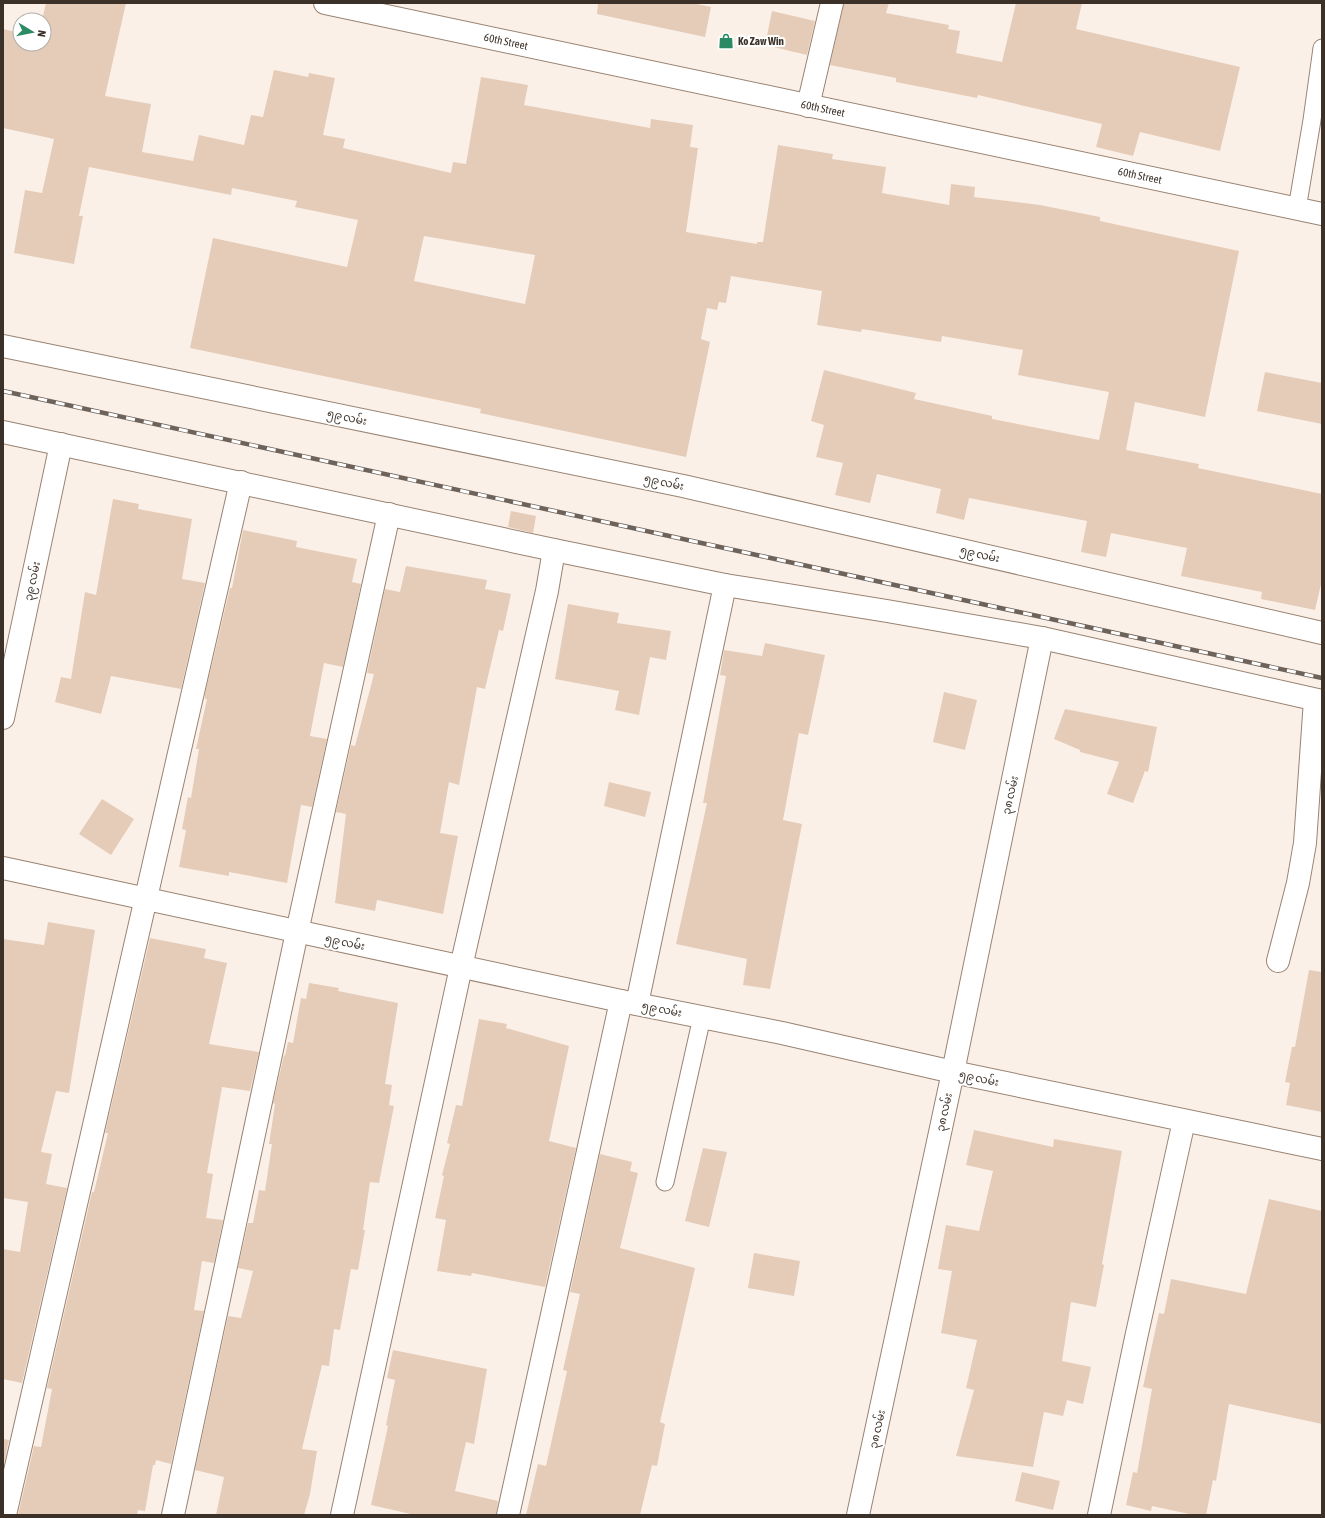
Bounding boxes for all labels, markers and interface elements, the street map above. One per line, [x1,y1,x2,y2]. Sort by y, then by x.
north arrow [12,12,52,52]
text: N [35,29,48,38]
street label: 60th Street [483,31,529,52]
shop icon: Ko Zaw Win [717,32,735,50]
place label: Ko Zaw Win [738,35,784,47]
street label: 60th Street [800,98,846,119]
street label: 60th Street [1117,165,1163,186]
street label: ၅၉ လမ်း [325,406,368,430]
street label: ၅၉ လမ်း [642,471,685,495]
street label: ၅၉ လမ်း [958,543,1001,567]
street label: ၃၉ လမ်း [21,560,45,602]
street label: ၃၈ လမ်း [999,774,1023,816]
street label: ၅၉ လမ်း [323,931,366,955]
street label: ၅၉ လမ်း [640,998,683,1022]
street label: ၅၉ လမ်း [957,1067,1000,1091]
street label: ၃၈ လမ်း [933,1091,957,1133]
street label: ၃၈ လမ်း [866,1408,890,1450]

